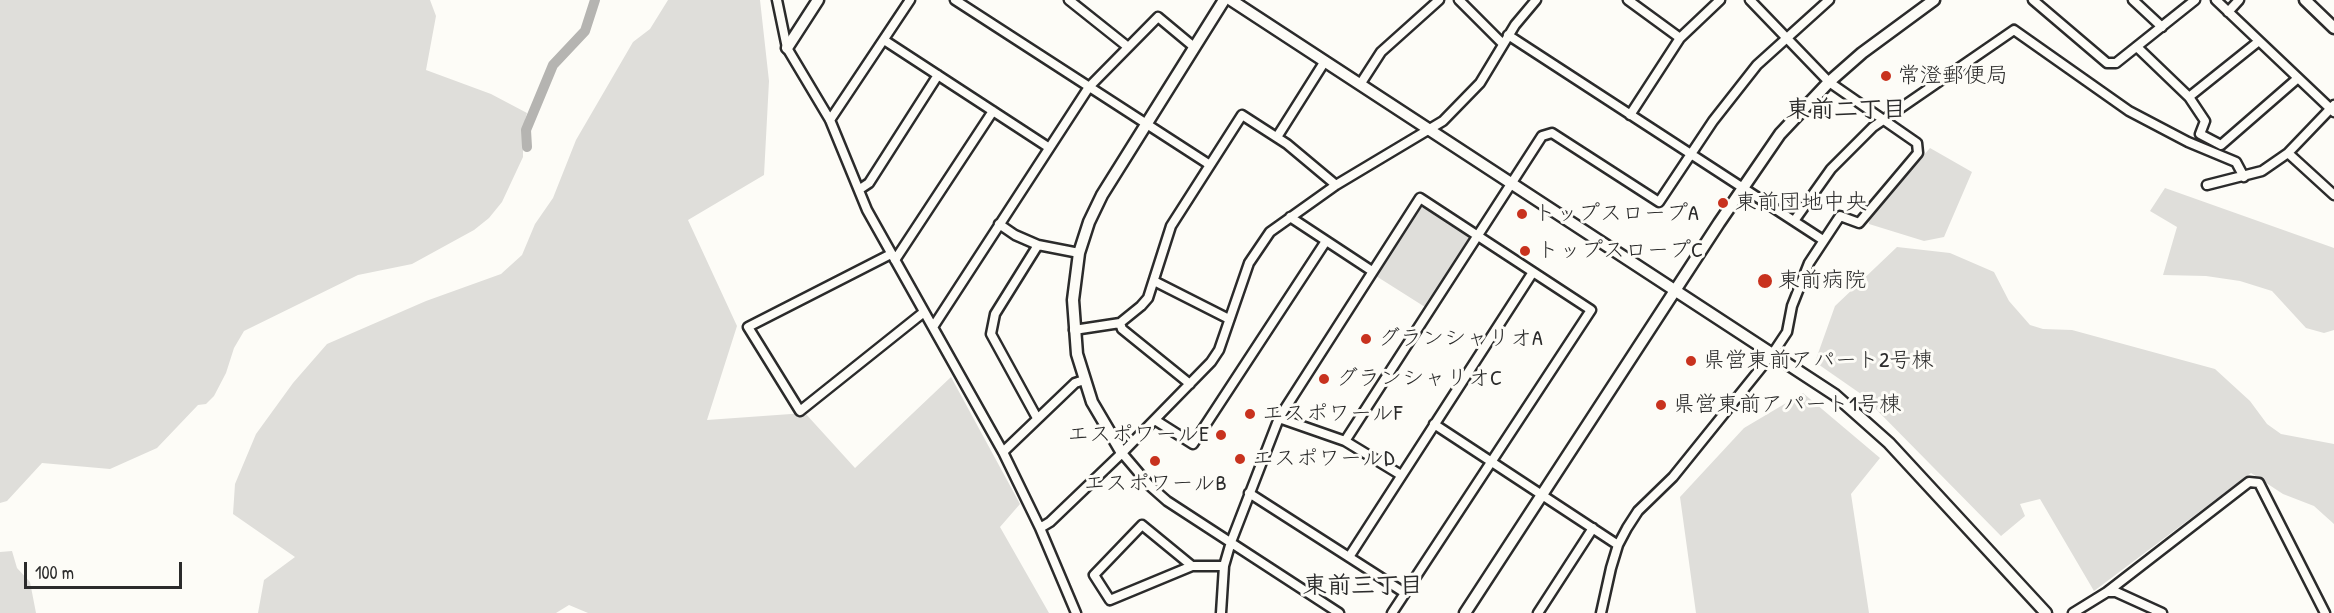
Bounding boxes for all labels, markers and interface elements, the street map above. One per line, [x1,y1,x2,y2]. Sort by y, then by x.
place label: 常澄郵便局 [1898,63,2008,89]
marker: 常澄郵便局 [1879,69,1893,83]
district label: 東前二丁目 [1786,97,1906,125]
place label: 東前団地中央 [1735,190,1867,216]
marker: 東前団地中央 [1716,196,1730,210]
place label: トップスロープA [1534,201,1699,227]
marker: トップスロープA [1515,207,1529,221]
place label: トップスロープC [1537,238,1703,264]
marker: トップスロープC [1518,244,1532,258]
place label: 東前病院 [1778,268,1866,294]
marker: 東前病院 [1756,272,1774,290]
place label: グランシャリオA [1378,326,1543,352]
marker: グランシャリオA [1359,332,1373,346]
place label: 県営東前アパート2号棟 [1703,348,1933,374]
marker: 県営東前アパート2号棟 [1684,354,1698,368]
place label: グランシャリオC [1336,366,1502,392]
marker: グランシャリオC [1317,372,1331,386]
place label: 県営東前アパート1号棟 [1673,392,1901,418]
marker: 県営東前アパート1号棟 [1654,398,1668,412]
place label: エスポワールF [1262,401,1402,427]
marker: エスポワールF [1243,407,1257,421]
place label: エスポワールE [1067,422,1209,448]
marker: エスポワールE [1214,428,1228,442]
place label: エスポワールD [1252,446,1394,472]
marker: エスポワールD [1233,452,1247,466]
marker: エスポワールB [1148,454,1162,468]
place label: エスポワールB [1083,471,1227,497]
scale bar [27,550,184,588]
text: 100 m [35,560,74,585]
district label: 東前三丁目 [1303,573,1423,601]

